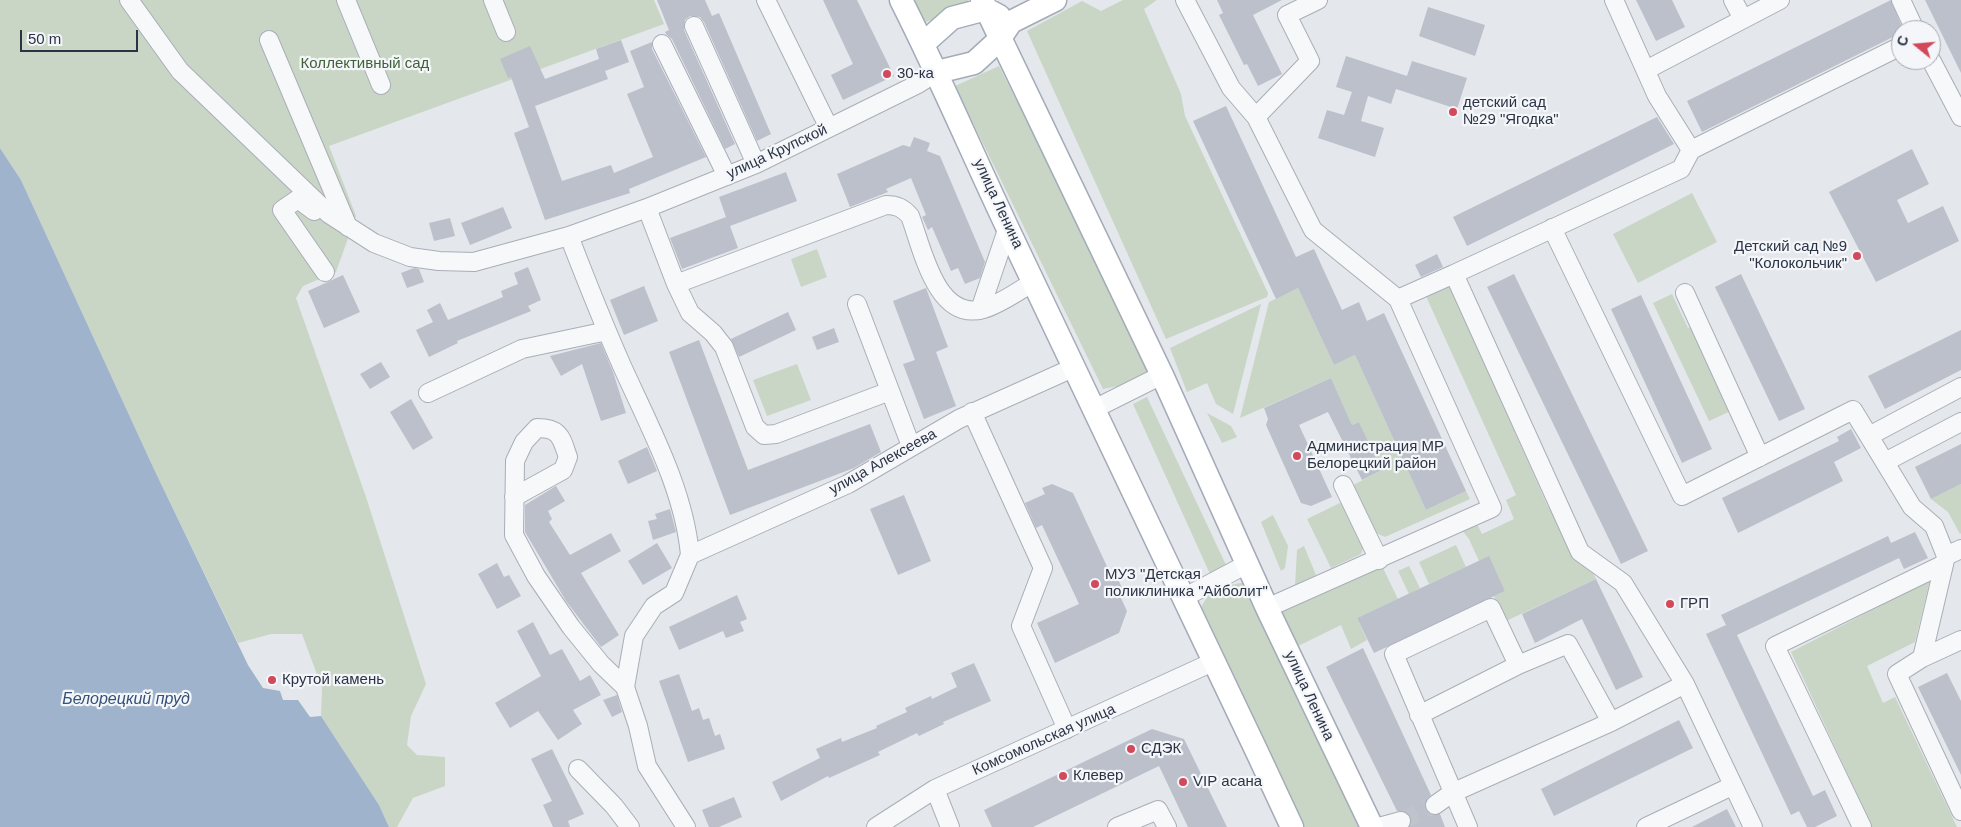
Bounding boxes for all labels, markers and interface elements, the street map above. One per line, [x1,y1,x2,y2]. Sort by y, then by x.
scale bar [22,20,140,52]
north arrow [1891,20,1941,70]
text: 50 m [28,30,61,47]
text: С [1893,34,1912,48]
park label: Коллективный сад [301,55,429,73]
place label: 30-ка [897,65,934,83]
marker: 30-ка [881,68,893,80]
place label: детский сад №29 "Ягодка" [1463,94,1559,129]
marker: детский сад №29 "Ягодка" [1447,106,1459,118]
street label: улица Крупской [724,121,830,183]
street label: улица Ленина [969,156,1027,252]
place label: Детский сад №9 "Колокольчик" [1734,238,1847,273]
marker: Детский сад №9 "Колокольчик" [1851,250,1863,262]
street label: улица Алексеева [826,425,940,499]
place label: Администрация МР Белорецкий район [1307,438,1444,473]
marker: Администрация МР Белорецкий район [1291,450,1303,462]
place label: МУЗ "Детская поликлиника "Айболит" [1105,566,1268,601]
marker: МУЗ "Детская поликлиника "Айболит" [1089,578,1101,590]
place label: ГРП [1680,595,1709,613]
marker: ГРП [1664,598,1676,610]
street label: улица Ленина [1280,648,1338,744]
place label: Крутой камень [282,671,384,689]
marker: Крутой камень [266,674,278,686]
water label: Белорецкий пруд [62,690,190,710]
street label: Комсомольская улица [970,700,1118,780]
place label: СДЭК [1141,740,1181,758]
marker: СДЭК [1125,743,1137,755]
place label: Клевер [1073,767,1123,785]
marker: Клевер [1057,770,1069,782]
place label: VIP асана [1193,773,1262,791]
marker: VIP асана [1177,776,1189,788]

